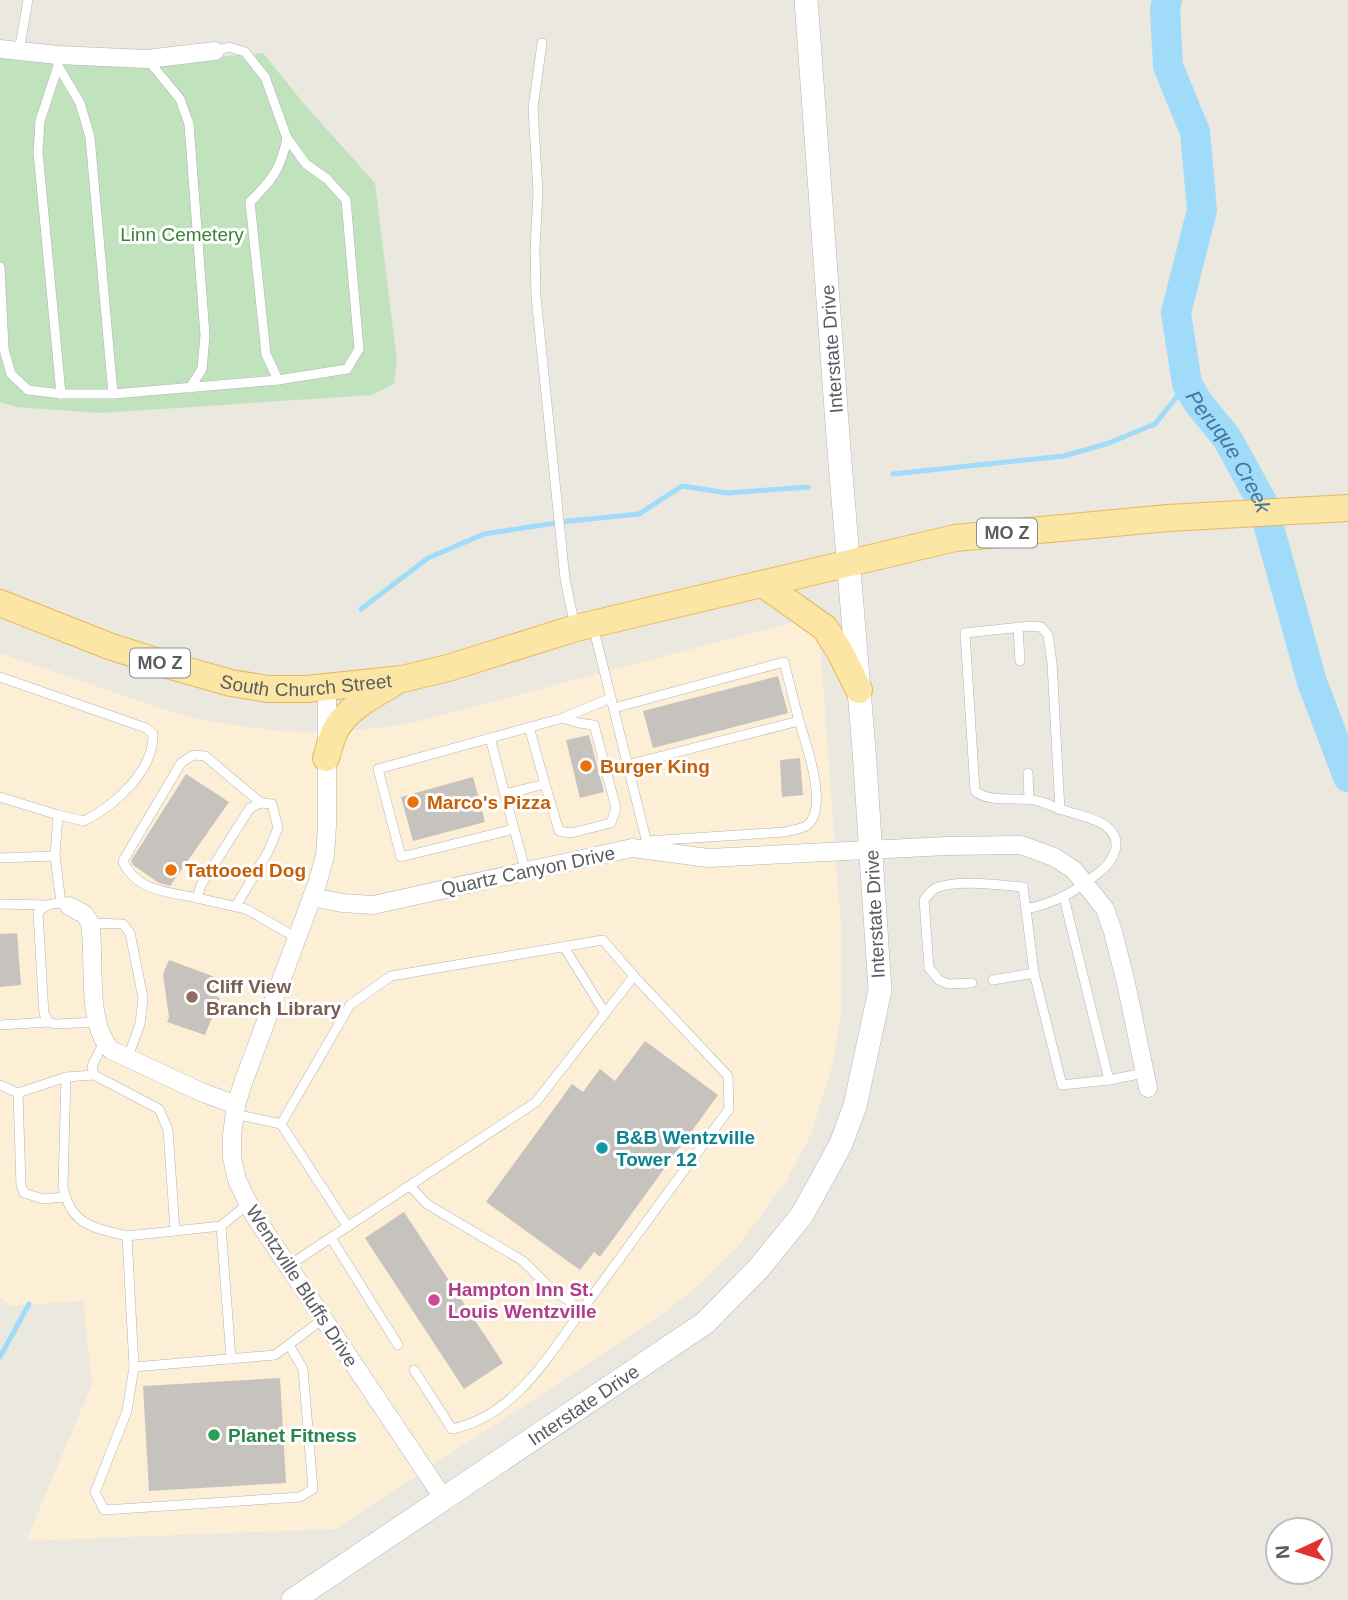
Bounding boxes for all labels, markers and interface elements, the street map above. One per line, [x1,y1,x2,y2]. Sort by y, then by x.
park label: Linn Cemetery [120,224,244,245]
street label: Interstate Drive [817,284,847,414]
water label: Peruque Creek [1182,386,1276,517]
road number: MO Z [977,518,1037,548]
road number: MO Z [130,648,190,678]
street label: South Church Street [218,670,393,700]
place label: Burger King [600,756,710,777]
marker: Burger King [578,758,594,774]
place label: Marco's Pizza [427,792,551,813]
marker: Marco's Pizza [405,794,421,810]
street label: Quartz Canyon Drive [439,842,617,900]
street label: Interstate Drive [861,849,889,979]
place label: Tattooed Dog [185,860,306,881]
marker: Tattooed Dog [163,862,179,878]
place label: Cliff View Branch Library [206,976,342,1019]
marker: Cliff View Branch Library [184,989,200,1005]
place label: B&B Wentzville Tower 12 [616,1127,755,1170]
marker: B&B Wentzville Tower 12 [594,1140,610,1156]
street label: Wentzville Bluffs Drive [242,1201,362,1371]
place label: Hampton Inn St. Louis Wentzville [448,1279,597,1322]
marker: Hampton Inn St. Louis Wentzville [426,1292,442,1308]
street label: Interstate Drive [524,1360,643,1449]
place label: Planet Fitness [228,1425,357,1446]
marker: Planet Fitness [206,1427,222,1443]
north arrow [1264,1516,1334,1586]
text: N [1272,1545,1293,1560]

